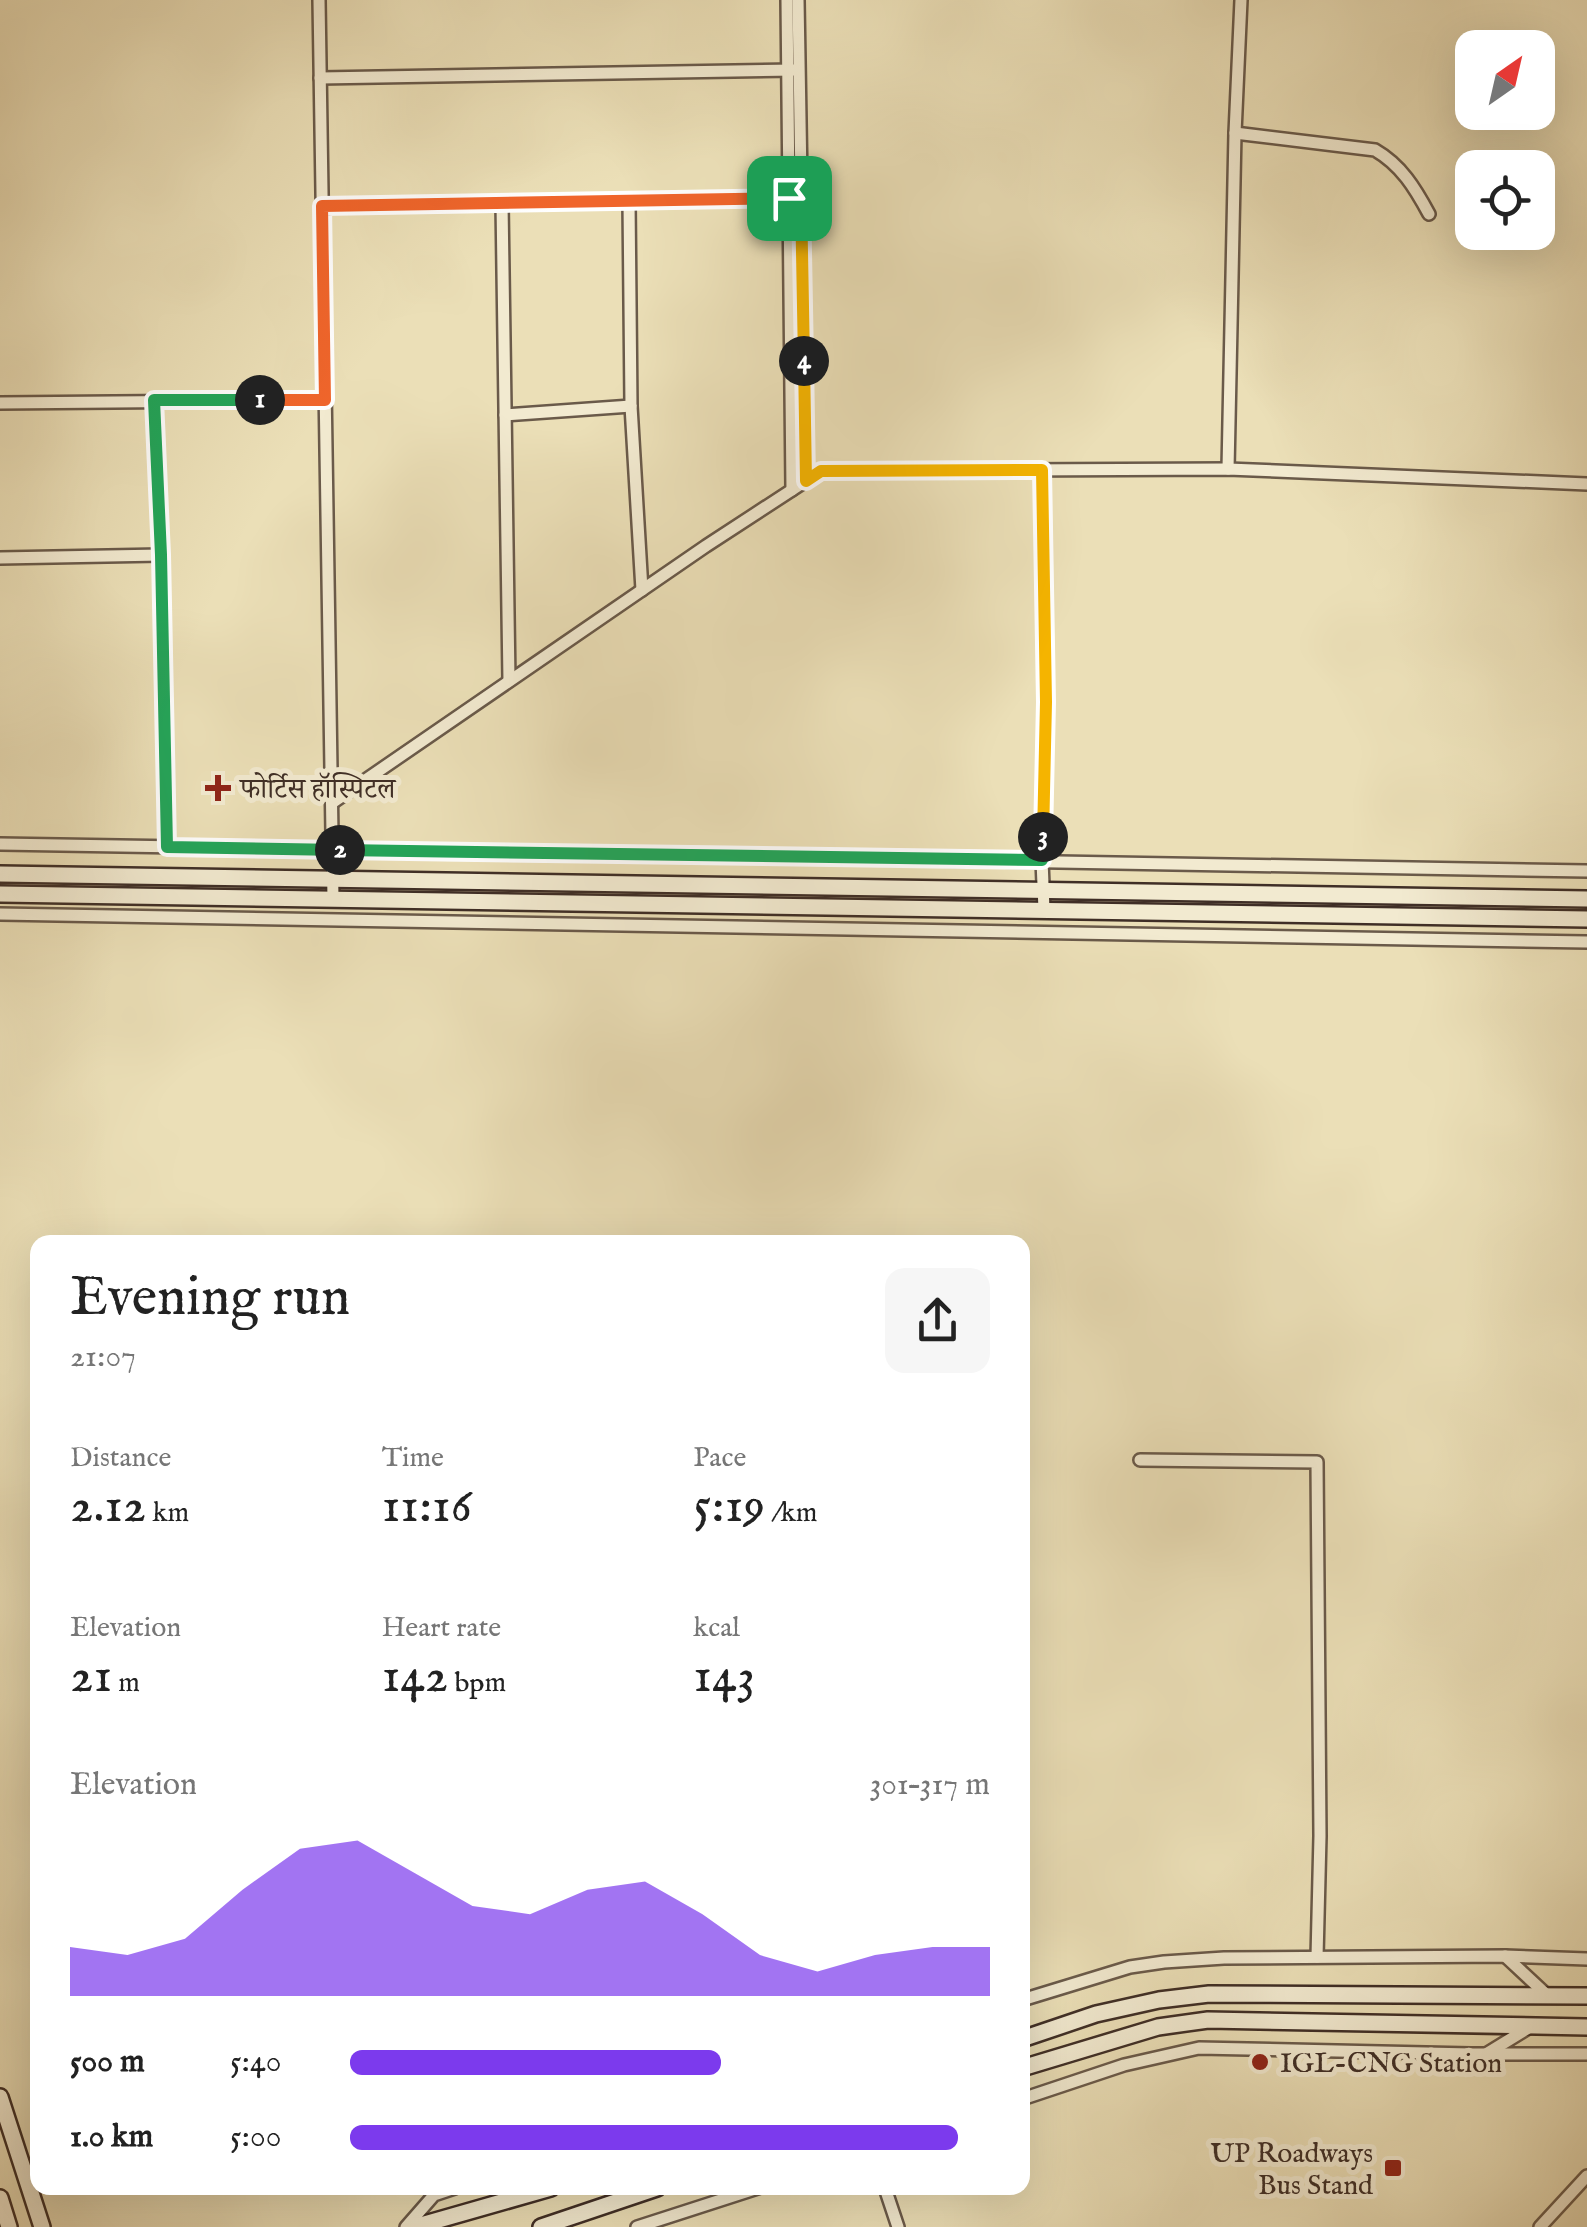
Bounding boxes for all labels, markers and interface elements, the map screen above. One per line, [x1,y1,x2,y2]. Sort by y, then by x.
north arrow [1455,30,1555,130]
map controls [1455,30,1555,250]
button: locate [1455,150,1555,250]
pin [747,156,832,241]
icon: arrive [762,171,817,226]
pin: 4 [779,336,829,386]
text: 4 [797,343,811,378]
pin: 1 [235,375,285,425]
text: 1 [255,382,265,417]
place label: फोर्टिस हॉस्पिटल [238,772,397,808]
marker: फोर्टिस हॉस्पिटल [205,775,231,801]
pin: 3 [1018,812,1068,862]
text: 3 [1038,819,1048,854]
pin: 2 [315,825,365,875]
text: 2 [333,832,347,867]
text: Evening run [70,1264,350,1334]
button: share [885,1268,990,1373]
text: 21:07 [70,1337,136,1378]
text: Distance [70,1441,171,1476]
text: Time [382,1441,444,1476]
text: Pace [693,1441,746,1476]
text: 2.12 [70,1476,146,1539]
text: 11:16 [382,1476,472,1539]
text: 5:19 [693,1476,765,1539]
text: km [146,1496,189,1531]
text: /km [765,1496,817,1531]
text: Elevation [70,1611,181,1646]
text: Heart rate [382,1611,501,1646]
text: kcal [693,1611,740,1646]
text: 21 [70,1646,112,1709]
text: 142 [382,1646,448,1709]
text: 143 [693,1646,755,1709]
text: m [112,1666,140,1701]
text: bpm [448,1666,506,1701]
text: Elevation [70,1765,197,1806]
text: 301–317 m [869,1765,990,1806]
text: 500 m [70,2042,145,2083]
text: 5:40 [230,2042,281,2083]
place label: IGL-CNG Station [1280,2047,1502,2082]
marker: IGL-CNG Station [1249,2051,1271,2073]
text: 1.0 km [70,2117,153,2158]
text: 5:00 [230,2117,281,2158]
place label: UP Roadways Bus Stand [1210,2137,1373,2204]
marker: UP Roadways Bus Stand [1382,2157,1404,2179]

